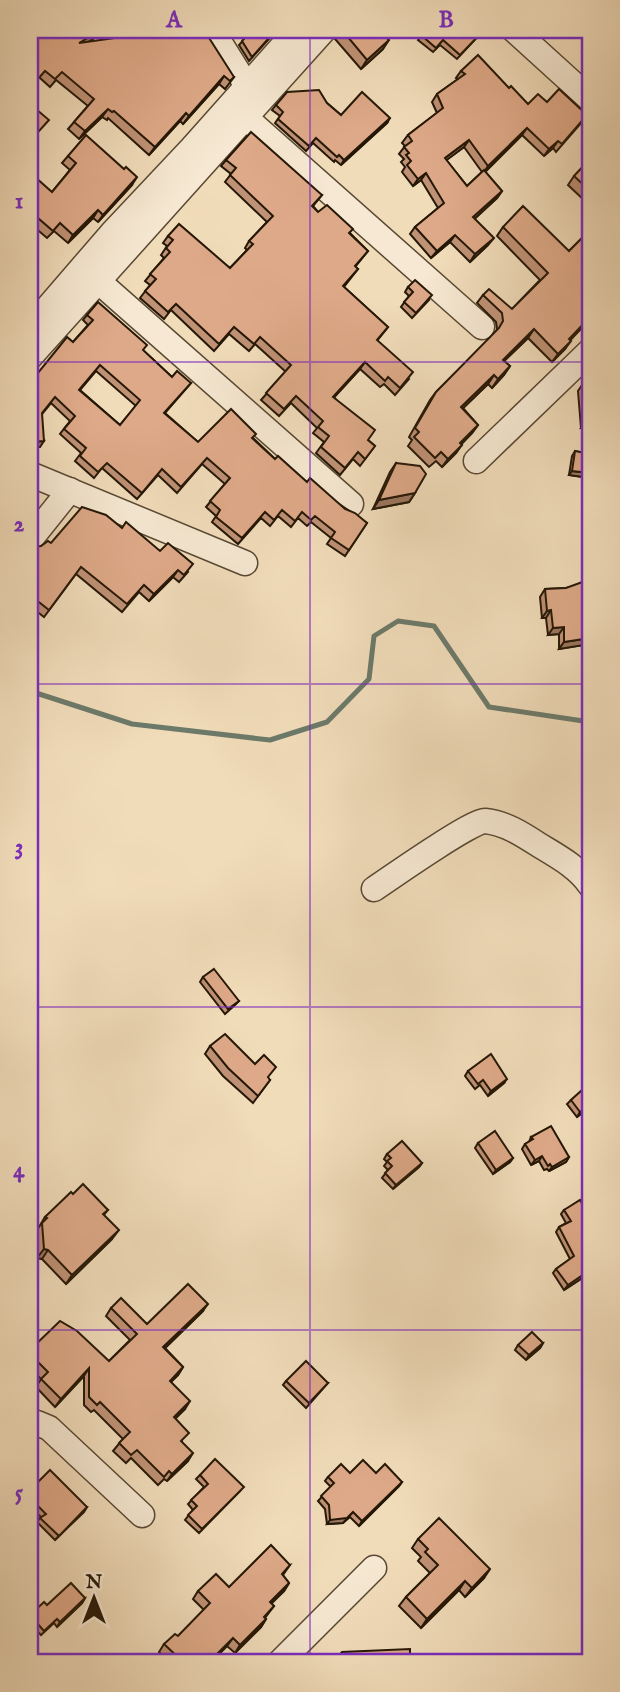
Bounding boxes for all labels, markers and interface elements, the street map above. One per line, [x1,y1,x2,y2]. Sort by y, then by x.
text: A [165,6,183,35]
text: B [438,6,454,35]
text: 1 [15,187,23,216]
text: 2 [14,510,25,539]
text: 3 [15,833,23,862]
text: 4 [13,1156,25,1185]
text: 5 [15,1479,24,1508]
north arrow [60,1562,130,1632]
text: N [85,1571,103,1595]

